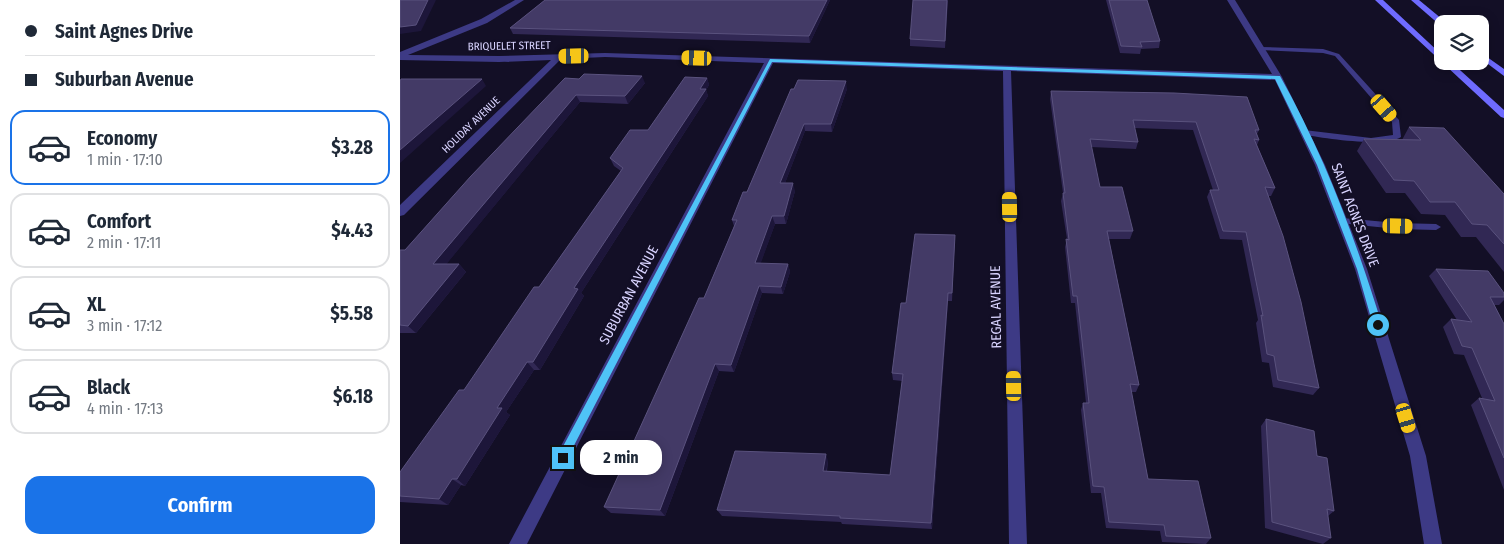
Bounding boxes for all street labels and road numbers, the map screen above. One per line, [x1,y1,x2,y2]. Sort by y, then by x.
street label: BRIQUELET STREET [467,39,551,53]
street label: HOLIDAY AVENUE [439,94,503,156]
street label: SAINT AGNES DRIVE [1327,161,1383,270]
street label: SUBURBAN AVENUE [596,242,662,347]
street label: REGAL AVENUE [987,265,1005,349]

